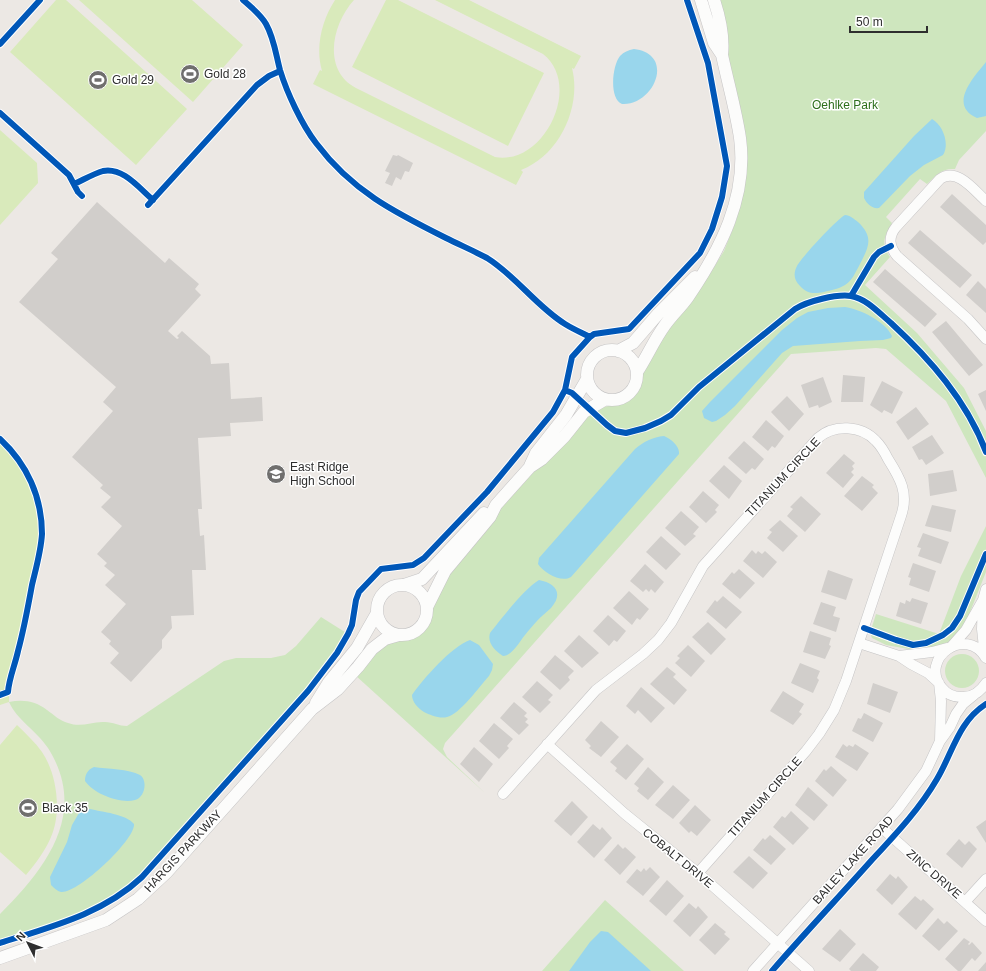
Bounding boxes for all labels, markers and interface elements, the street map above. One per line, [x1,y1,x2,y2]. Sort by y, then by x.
scale bar [850,8,927,34]
text: 50 m [856,15,883,29]
sports icon: Gold 28 [179,63,201,85]
place label: Gold 28 [204,67,246,81]
sports icon: Gold 29 [87,69,109,91]
place label: Gold 29 [112,73,154,87]
park label: Oehlke Park [812,98,879,112]
street label: TITANIUM CIRCLE [743,435,823,519]
place label: East Ridge High School [290,460,355,488]
school or university icon: East Ridge High School [265,463,287,485]
street label: TITANIUM CIRCLE [725,754,805,840]
sports icon: Black 35 [17,797,39,819]
place label: Black 35 [42,801,88,815]
street label: HARGIS PARKWAY [141,807,225,895]
street label: BAILEY LAKE ROAD [810,813,897,907]
street label: COBALT DRIVE [640,825,716,891]
street label: ZINC DRIVE [904,846,964,902]
north arrow [8,923,48,963]
text: N [13,929,28,943]

